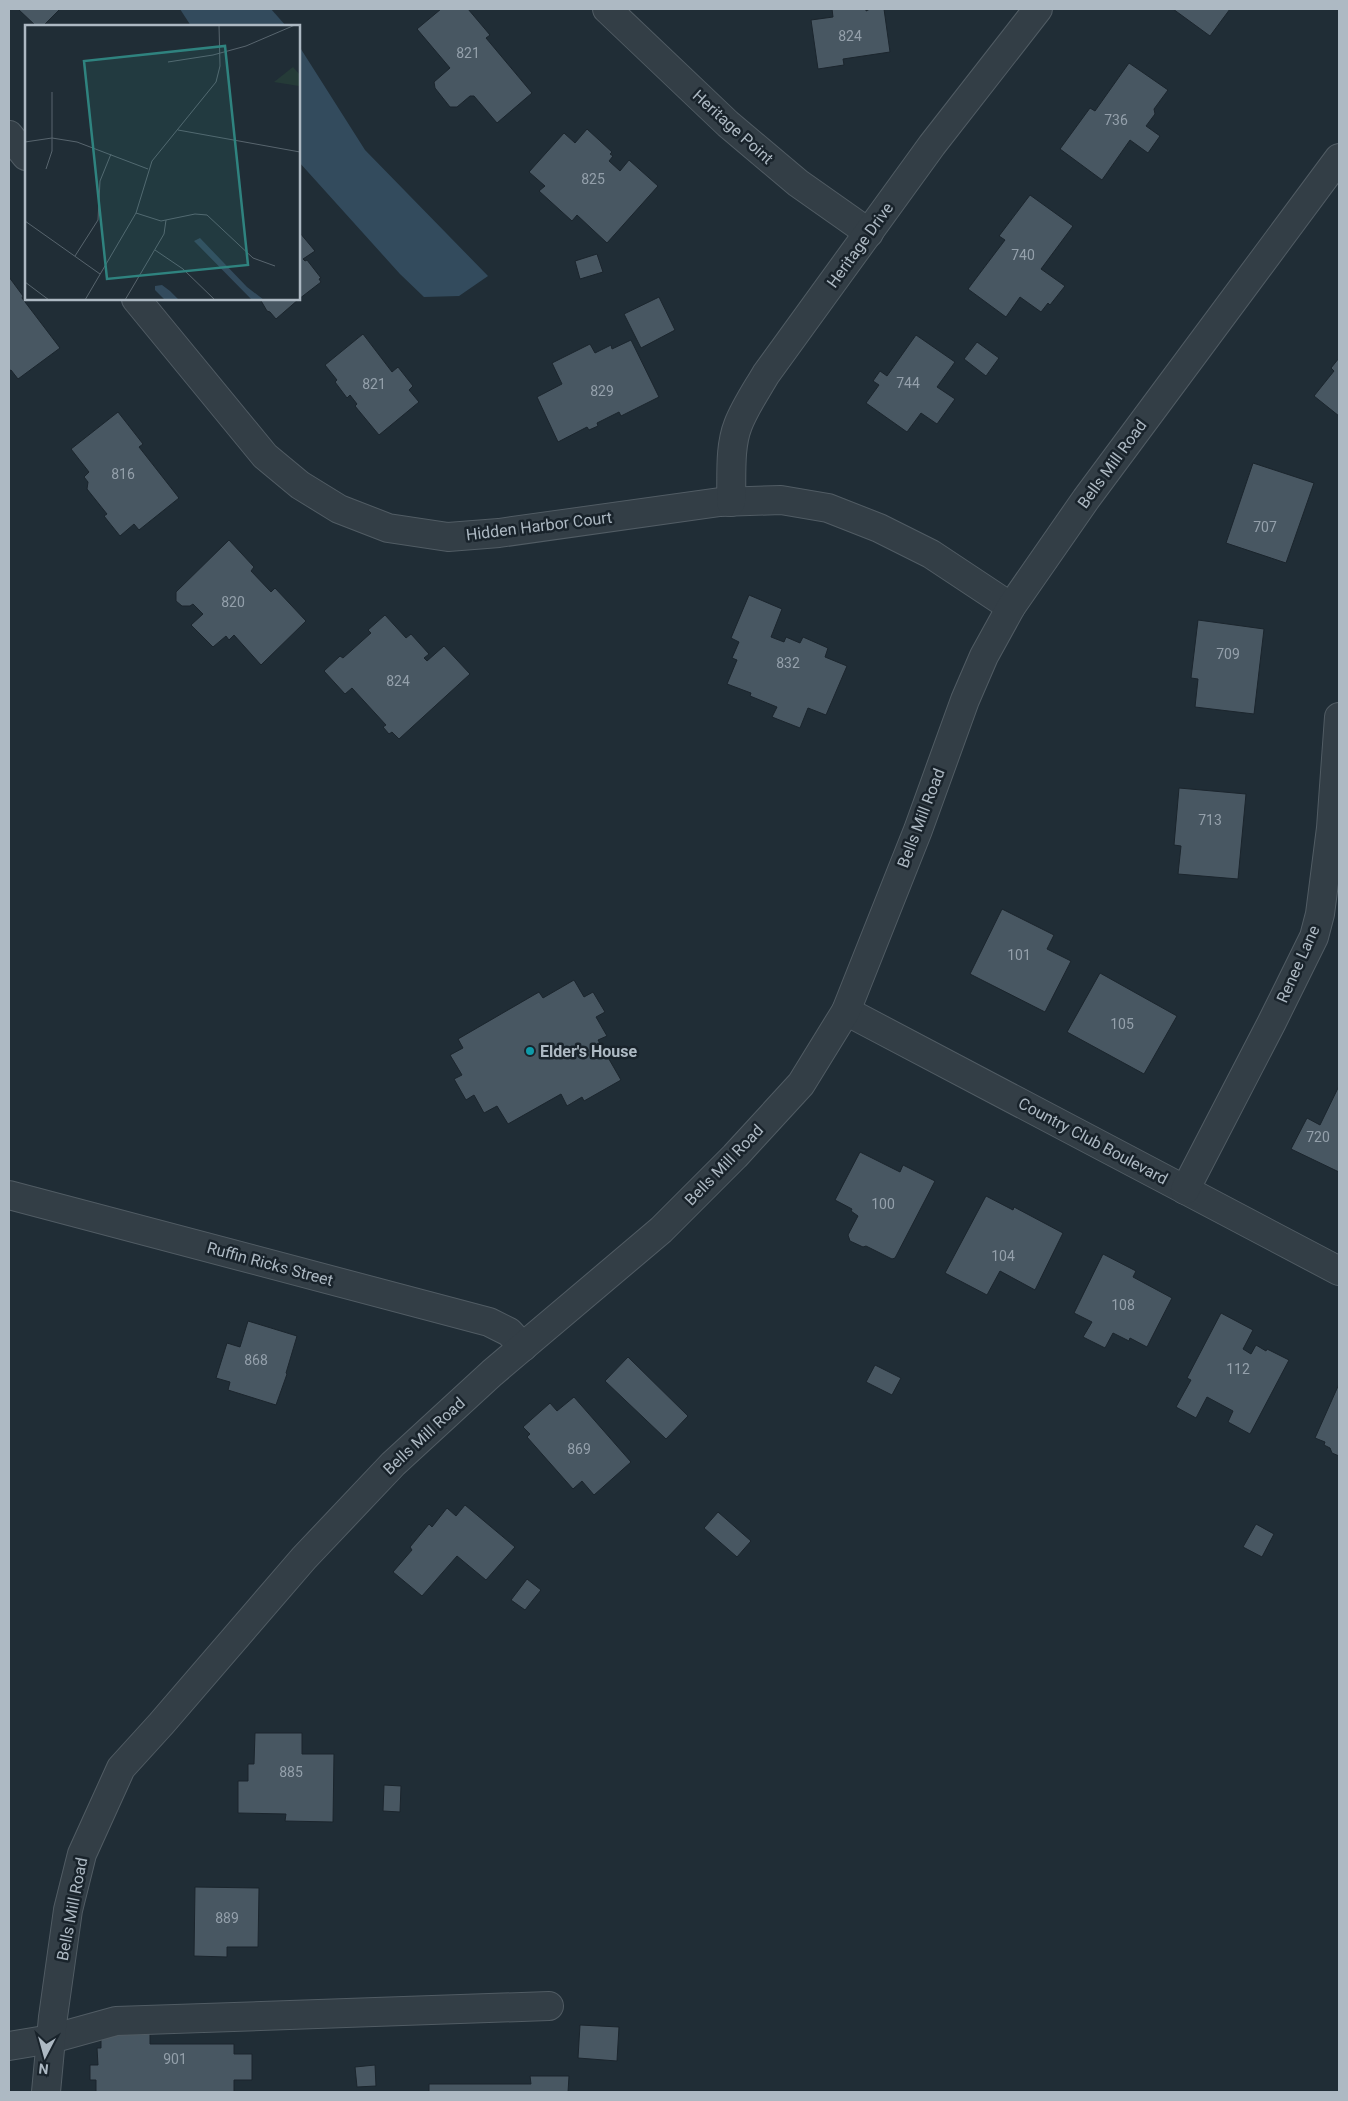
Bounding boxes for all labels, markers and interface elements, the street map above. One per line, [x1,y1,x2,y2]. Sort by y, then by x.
inset map [25,25,300,300]
house number: 824 [838,28,862,44]
house number: 821 [456,45,480,61]
street label: Heritage Point [689,86,777,168]
house number: 736 [1104,112,1128,128]
house number: 825 [581,171,605,187]
street label: Heritage Drive [823,199,897,291]
house number: 740 [1011,247,1035,263]
house number: 744 [896,375,920,391]
house number: 821 [362,376,386,392]
house number: 829 [590,383,614,399]
street label: Bells Mill Road [1074,416,1150,512]
house number: 816 [111,466,135,482]
street label: Hidden Harbor Court [465,508,613,544]
house number: 707 [1253,519,1277,535]
house number: 820 [221,594,245,610]
house number: 709 [1216,646,1240,662]
house number: 832 [776,655,800,671]
house number: 824 [386,673,410,689]
street label: Bells Mill Road [893,766,949,870]
house number: 713 [1198,812,1222,828]
street label: Renee Lane [1272,922,1324,1006]
house number: 101 [1007,947,1031,963]
house number: 105 [1110,1016,1134,1032]
place label: Elder's House [540,1042,637,1061]
marker: Elder's House [524,1045,536,1057]
street label: Country Club Boulevard [1015,1094,1171,1188]
street label: Bells Mill Road [681,1121,767,1209]
house number: 720 [1306,1129,1330,1145]
house number: 100 [871,1196,895,1212]
street label: Ruffin Ricks Street [205,1238,335,1290]
house number: 104 [991,1248,1015,1264]
house number: 108 [1111,1297,1135,1313]
house number: 868 [244,1352,268,1368]
house number: 112 [1226,1361,1250,1377]
street label: Bells Mill Road [379,1393,469,1479]
house number: 869 [567,1441,591,1457]
house number: 885 [279,1764,303,1780]
street label: Bells Mill Road [53,1856,91,1962]
house number: 889 [215,1910,239,1926]
north arrow [20,2031,70,2081]
house number: 901 [163,2051,187,2067]
text: N [38,2060,49,2077]

